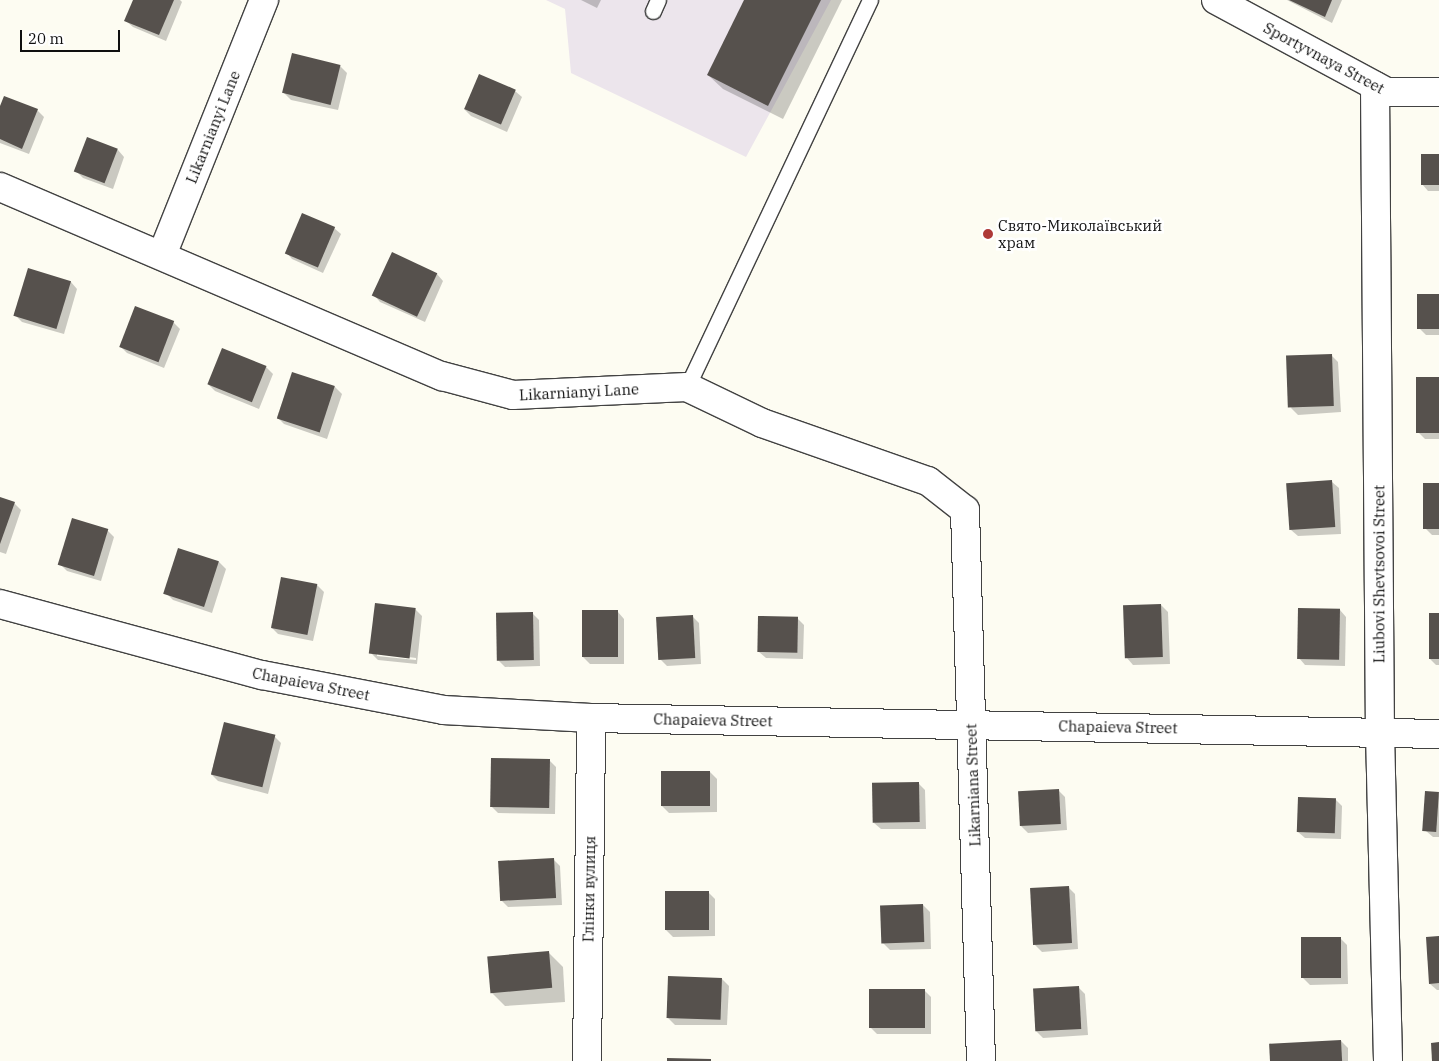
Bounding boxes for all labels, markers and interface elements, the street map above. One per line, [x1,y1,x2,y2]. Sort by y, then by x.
street label: Sportyvnaya Street [1260,19,1388,97]
scale bar [22,20,122,52]
text: 20 m [28,29,64,48]
street label: Likarnianyi Lane [182,68,244,186]
place label: Свято-Миколаївський храм [998,216,1162,251]
marker: Свято-Миколаївський храм [982,228,994,240]
street label: Likarnianyi Lane [519,380,639,404]
street label: Liubovi Shevtsovoi Street [1370,485,1388,663]
street label: Chapaieva Street [251,664,371,704]
street label: Chapaieva Street [653,710,773,730]
street label: Chapaieva Street [1058,717,1178,737]
street label: Likarniana Street [962,723,984,847]
street label: Глінки вулиця [579,836,599,942]

